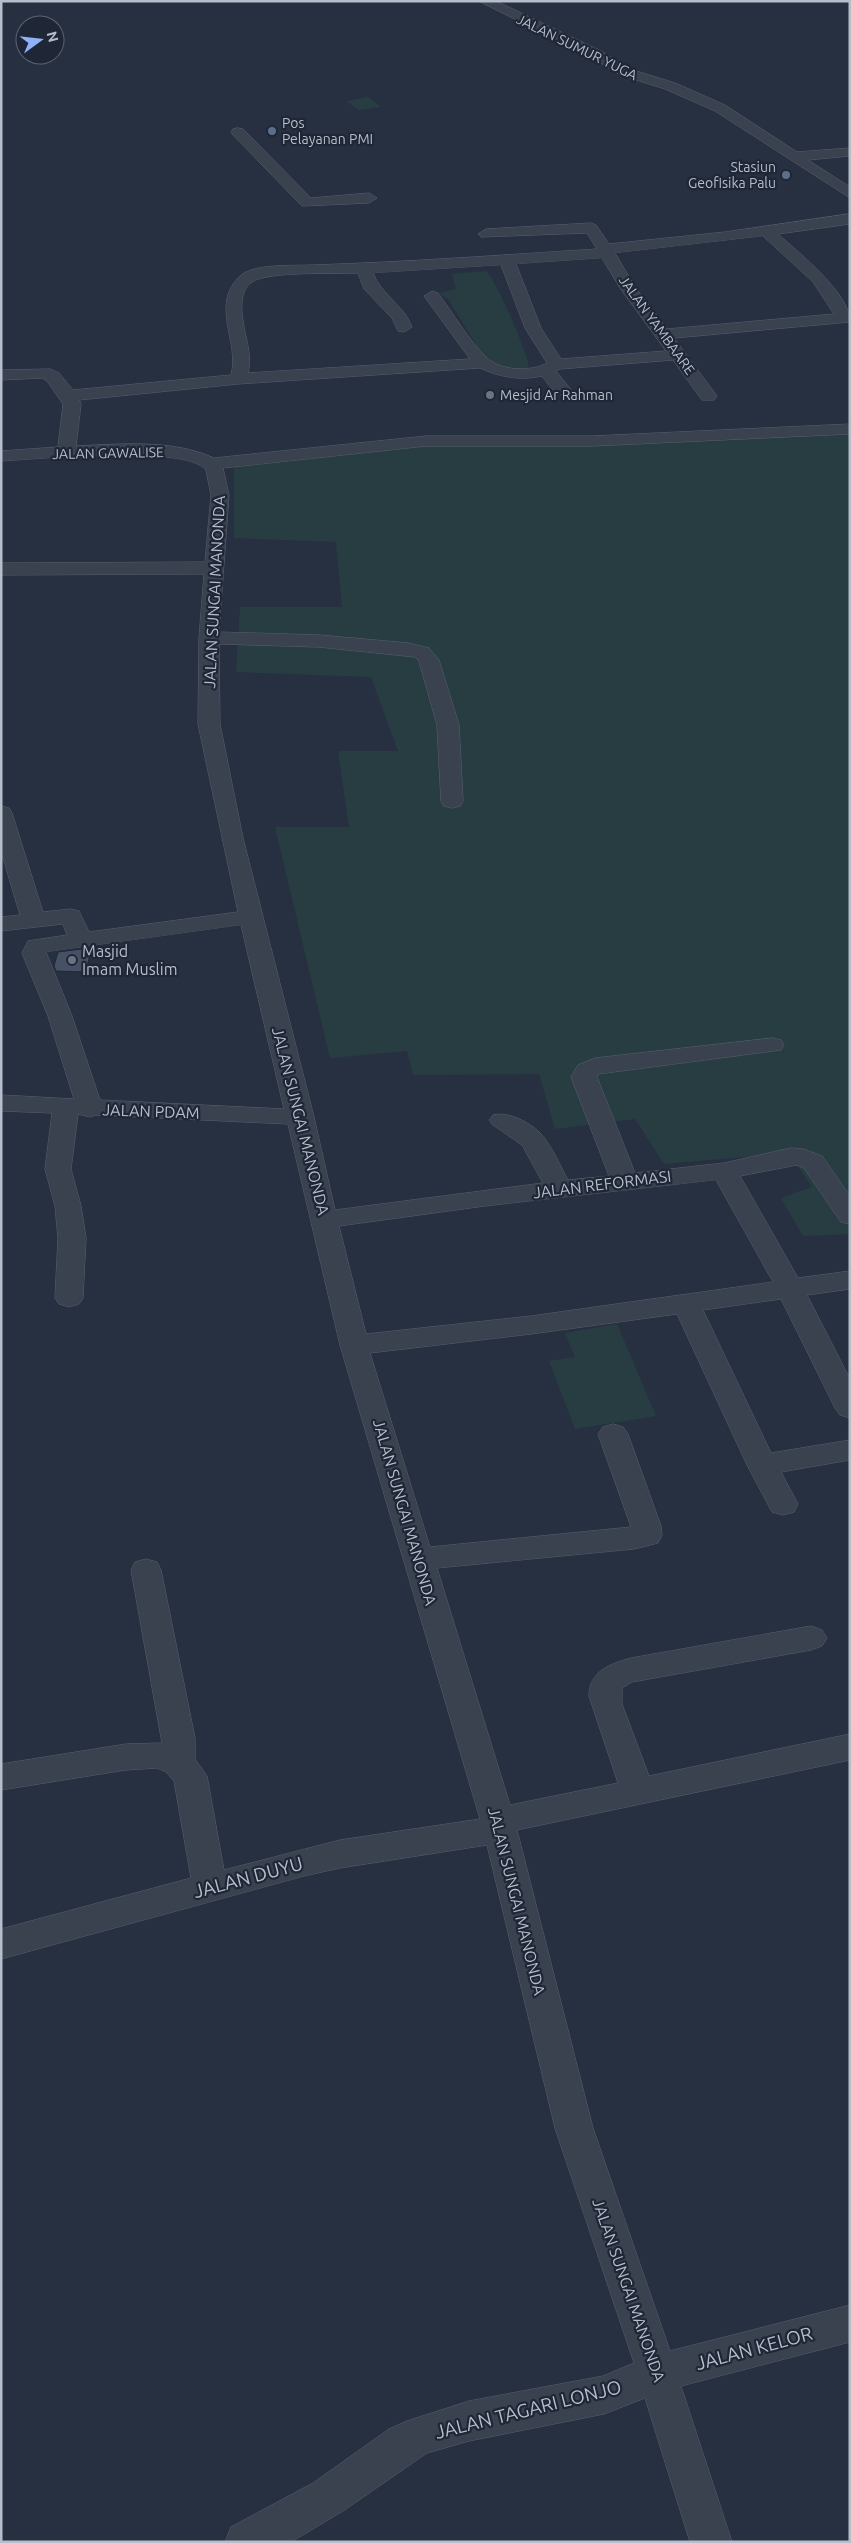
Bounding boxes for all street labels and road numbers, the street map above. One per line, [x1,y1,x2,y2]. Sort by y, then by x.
street label: JALAN SUMUR YUGA [514,11,640,83]
street label: JALAN YAMBAARE [616,272,698,378]
street label: JALAN GAWALISE [52,444,164,462]
street label: JALAN SUNGAI MANONDA [200,495,228,689]
street label: JALAN SUNGAI MANONDA [269,1025,333,1217]
street label: JALAN PDAM [102,1100,200,1122]
street label: JALAN REFORMASI [532,1167,672,1201]
street label: JALAN SUNGAI MANONDA [370,1417,440,1608]
street label: JALAN SUNGAI MANONDA [485,1805,549,1997]
street label: JALAN DUYU [191,1852,305,1902]
street label: JALAN SUNGAI MANONDA [589,2196,669,2385]
street label: JALAN KELOR [693,2322,815,2374]
street label: JALAN TAGARI LONJO [433,2375,623,2443]

